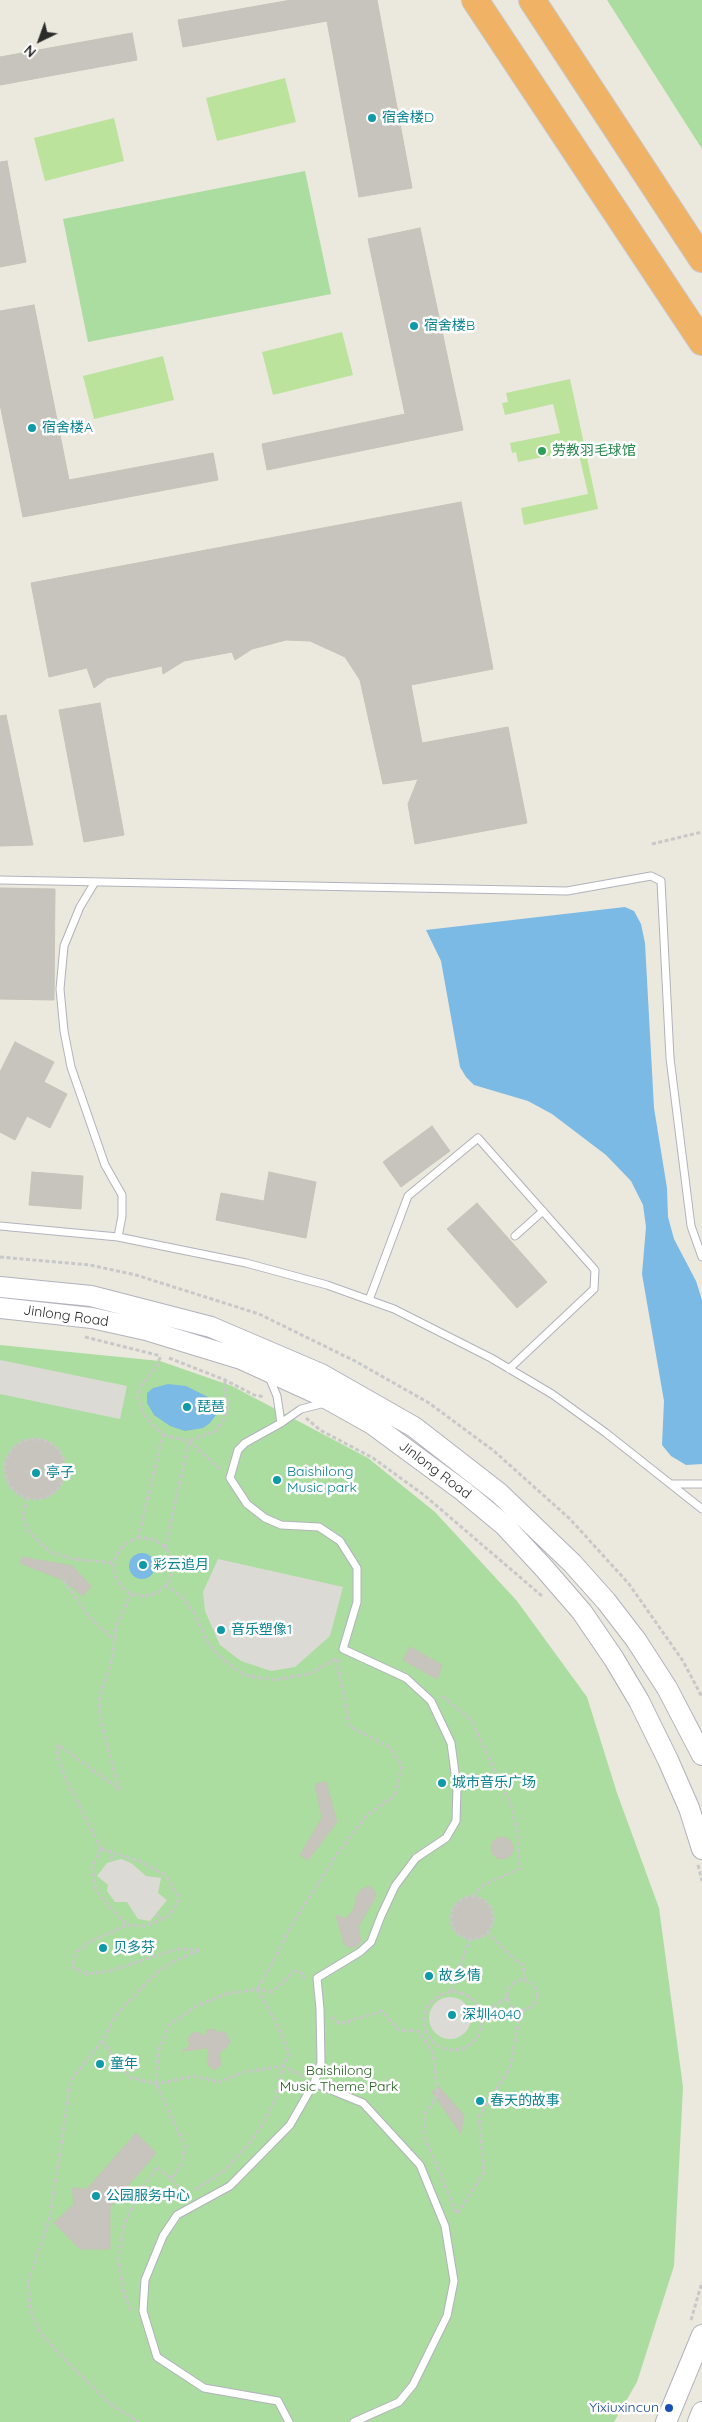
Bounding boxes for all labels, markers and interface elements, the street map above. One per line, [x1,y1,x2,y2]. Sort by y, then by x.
north arrow [15,15,65,65]
text: N [20,41,40,61]
place label: 宿舍楼D [382,110,434,126]
marker: 宿舍楼D [366,112,378,124]
place label: 宿舍楼B [424,318,475,334]
marker: 宿舍楼B [408,320,420,332]
place label: 宿舍楼A [42,420,93,436]
marker: 宿舍楼A [26,422,38,434]
place label: 劳教羽毛球馆 [552,443,636,459]
marker: 劳教羽毛球馆 [536,445,548,457]
street label: Jinlong Road [22,1302,110,1330]
place label: 琵琶 [197,1399,225,1415]
marker: 琵琶 [181,1401,193,1413]
street label: Jinlong Road [396,1437,474,1503]
place label: Baishilong Music park [287,1464,357,1496]
place label: 亭子 [46,1465,74,1481]
marker: 亭子 [30,1467,42,1479]
marker: Baishilong Music park [271,1474,283,1486]
place label: 彩云追月 [153,1557,209,1573]
marker: 彩云追月 [137,1559,149,1571]
place label: 音乐塑像1 [231,1622,292,1638]
marker: 音乐塑像1 [215,1624,227,1636]
place label: 城市音乐广场 [452,1775,536,1791]
marker: 城市音乐广场 [436,1777,448,1789]
place label: 贝多芬 [113,1940,155,1956]
marker: 贝多芬 [97,1942,109,1954]
place label: 故乡情 [439,1968,481,1984]
marker: 故乡情 [423,1970,435,1982]
place label: 深圳4040 [462,2007,521,2023]
marker: 深圳4040 [446,2009,458,2021]
place label: 童年 [110,2056,138,2072]
marker: 童年 [94,2058,106,2070]
park label: Baishilong Music Theme Park [280,2063,398,2096]
place label: 春天的故事 [490,2093,560,2109]
marker: 春天的故事 [474,2095,486,2107]
place label: 公园服务中心 [106,2188,190,2204]
marker: 公园服务中心 [90,2190,102,2202]
place label: Yixiuxincun [589,2400,659,2416]
marker: Yixiuxincun [663,2402,675,2414]

